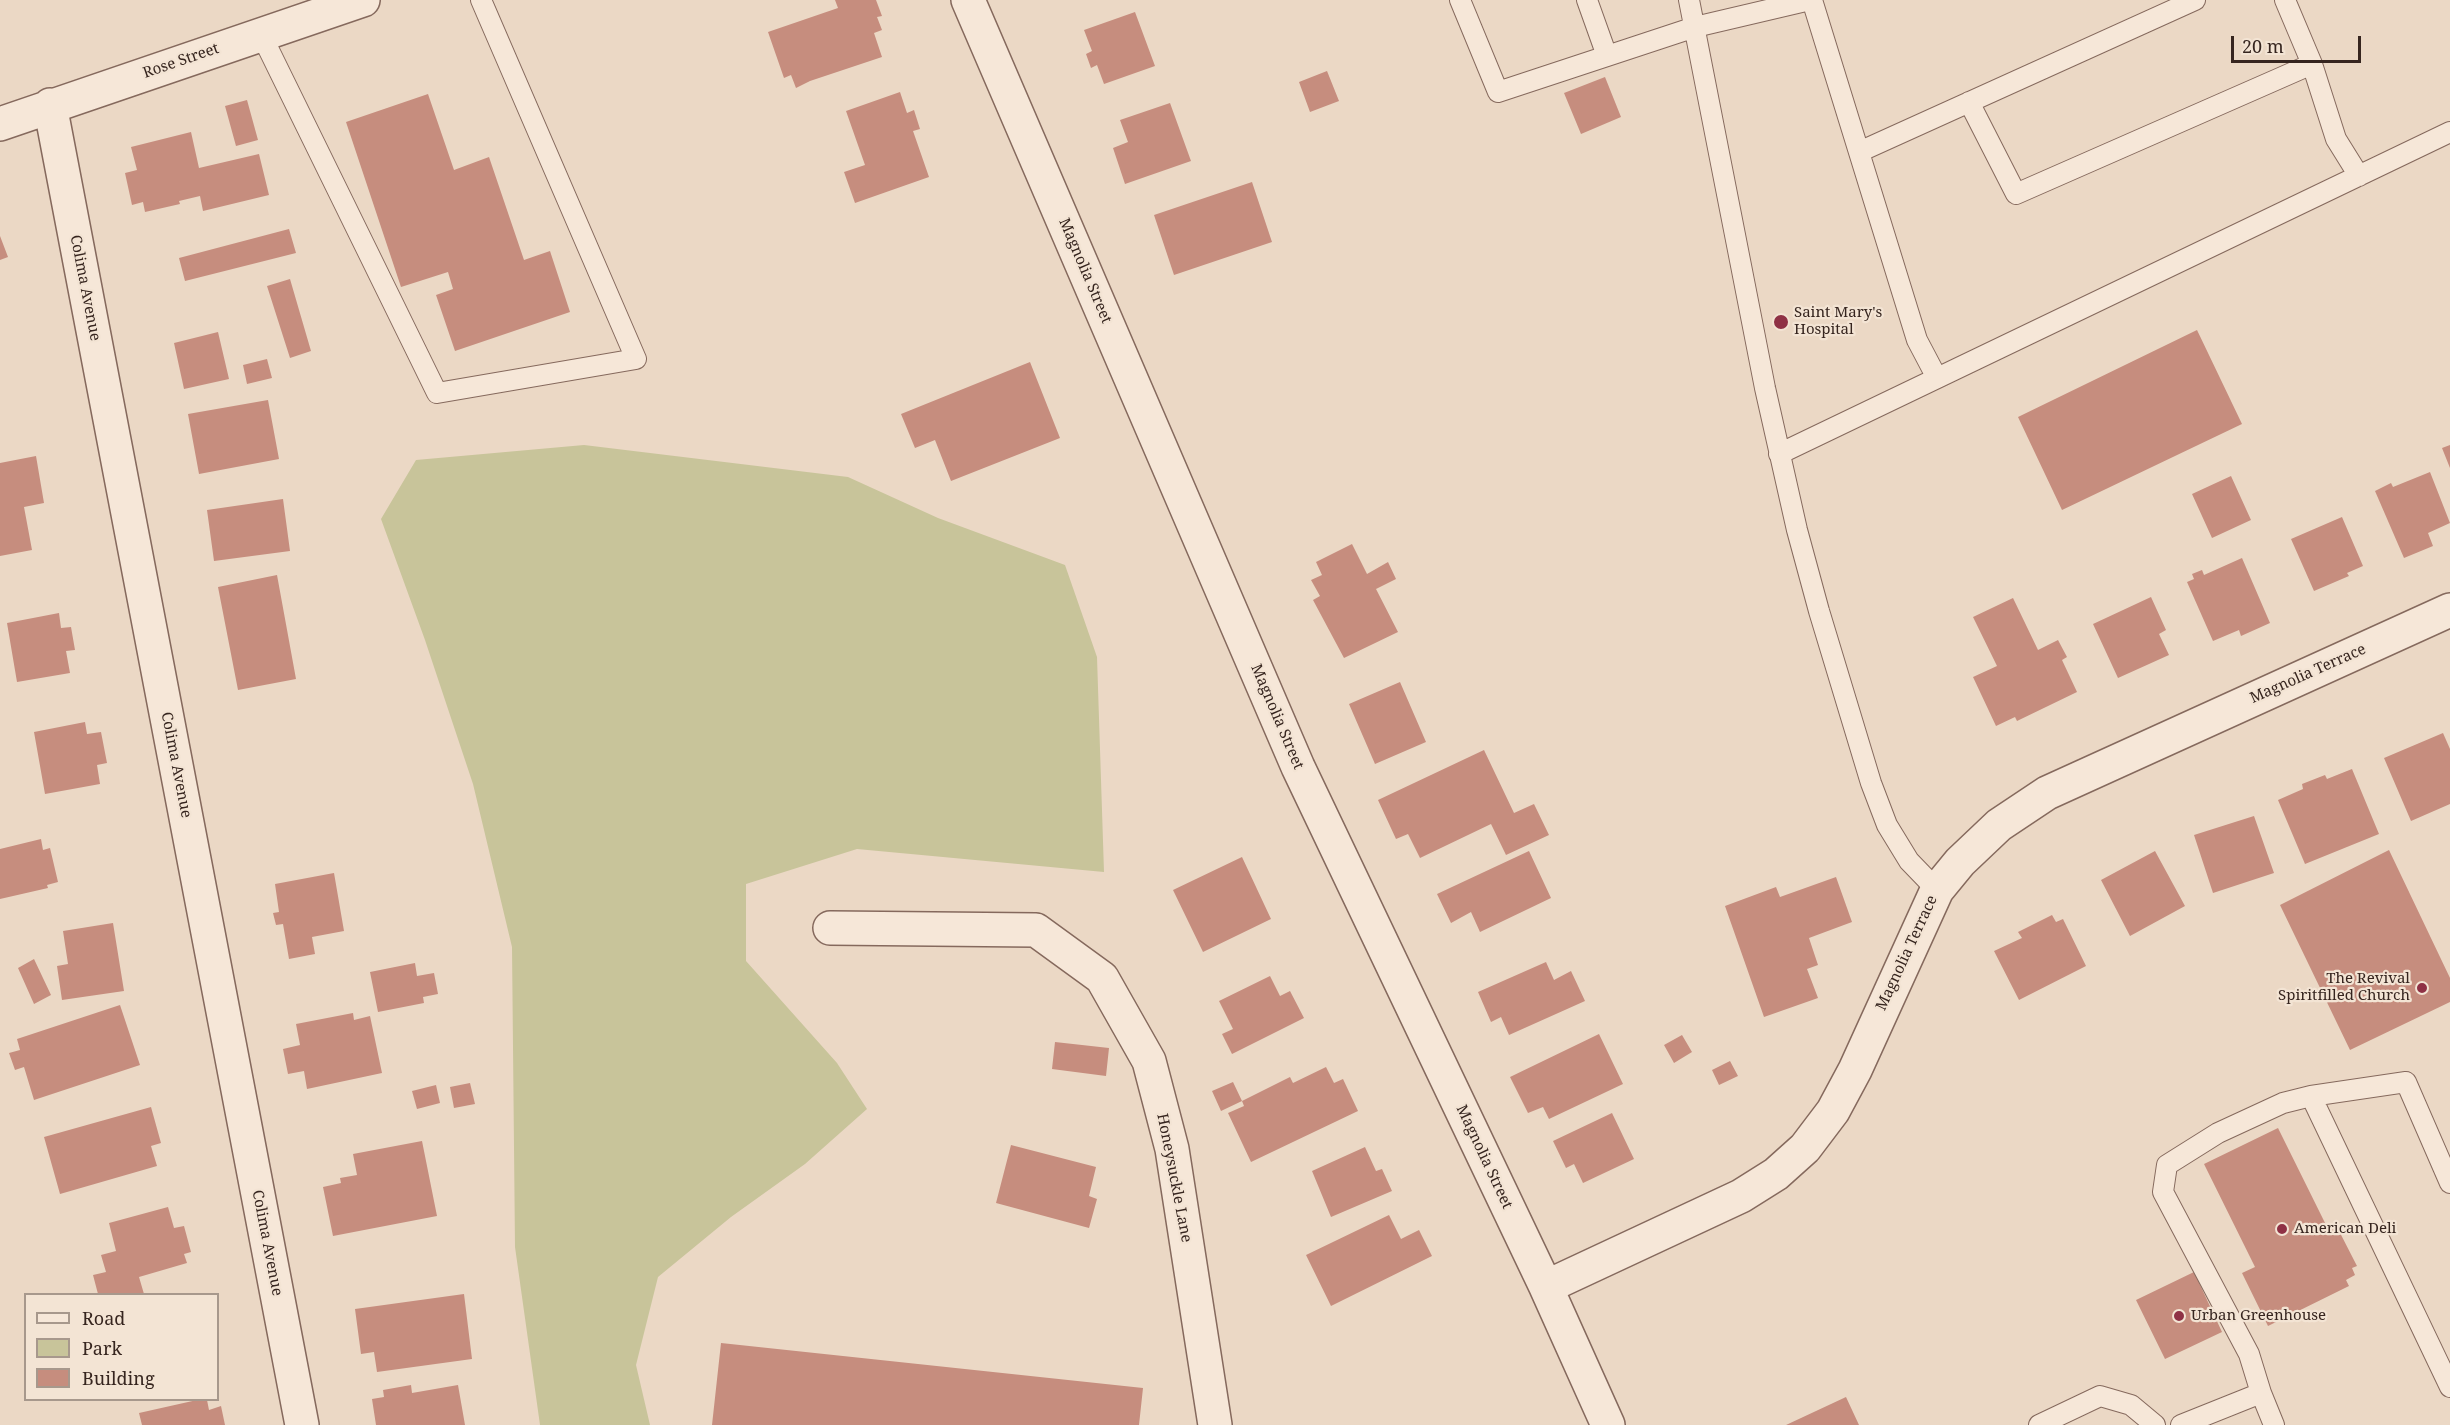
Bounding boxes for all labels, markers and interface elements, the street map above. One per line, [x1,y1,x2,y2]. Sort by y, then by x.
scale bar [2234,24,2364,62]
text: 20 m [2242,34,2284,58]
street label: Rose Street [141,40,221,82]
street label: Magnolia Street [1055,216,1115,326]
street label: Colima Avenue [66,234,104,342]
place label: Saint Mary's Hospital [1794,304,1882,339]
marker: Saint Mary's Hospital [1772,313,1790,331]
street label: Magnolia Terrace [2247,640,2369,708]
street label: Magnolia Street [1247,662,1307,772]
street label: Colima Avenue [157,711,195,819]
street label: Magnolia Terrace [1872,893,1942,1013]
place label: The Revival Spiritfilled Church [2278,970,2410,1005]
marker: The Revival Spiritfilled Church [2415,981,2429,995]
street label: Magnolia Street [1452,1102,1516,1212]
street label: Honeysuckle Lane [1153,1112,1195,1244]
street label: Colima Avenue [248,1189,286,1297]
place label: American Deli [2294,1220,2396,1238]
marker: American Deli [2275,1222,2289,1236]
legend [24,1293,219,1401]
text: Road [82,1306,125,1330]
place label: Urban Greenhouse [2191,1307,2326,1325]
marker: Urban Greenhouse [2172,1309,2186,1323]
text: Park [82,1336,122,1360]
text: Building [82,1366,155,1390]

